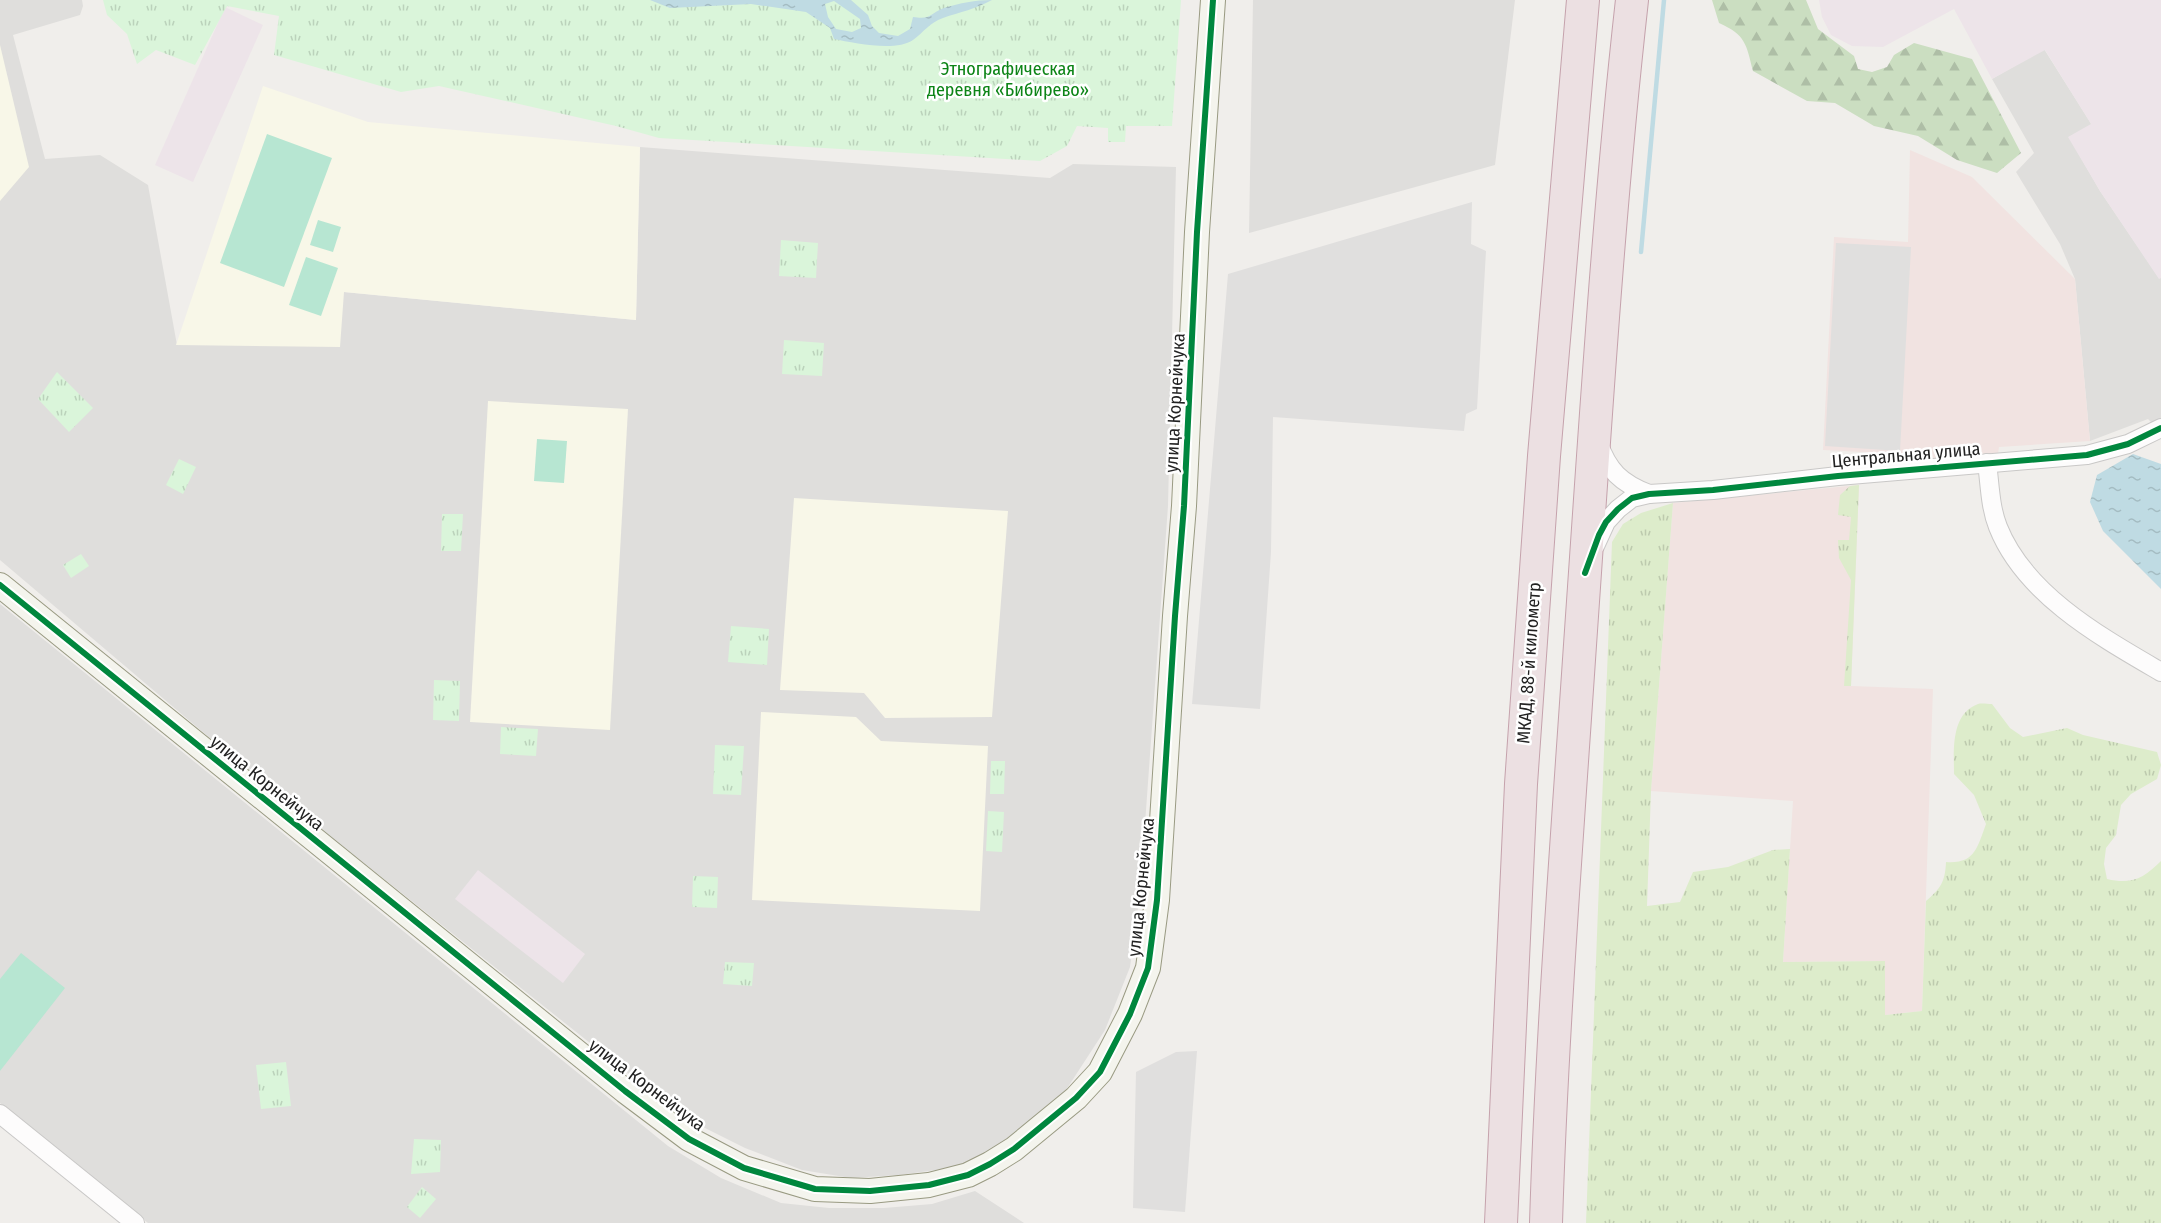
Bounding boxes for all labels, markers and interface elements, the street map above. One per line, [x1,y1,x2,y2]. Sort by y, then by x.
park label: Этнографическая деревня «Бибирево» [927,58,1089,101]
street label: улица Корнейчука [1160,332,1190,473]
street label: Центральная улица [1831,438,1981,472]
street label: МКАД, 88-й километр [1512,582,1546,744]
street label: улица Корнейчука [206,730,328,836]
street label: улица Корнейчука [1123,816,1159,958]
street label: улица Корнейчука [585,1034,710,1136]

